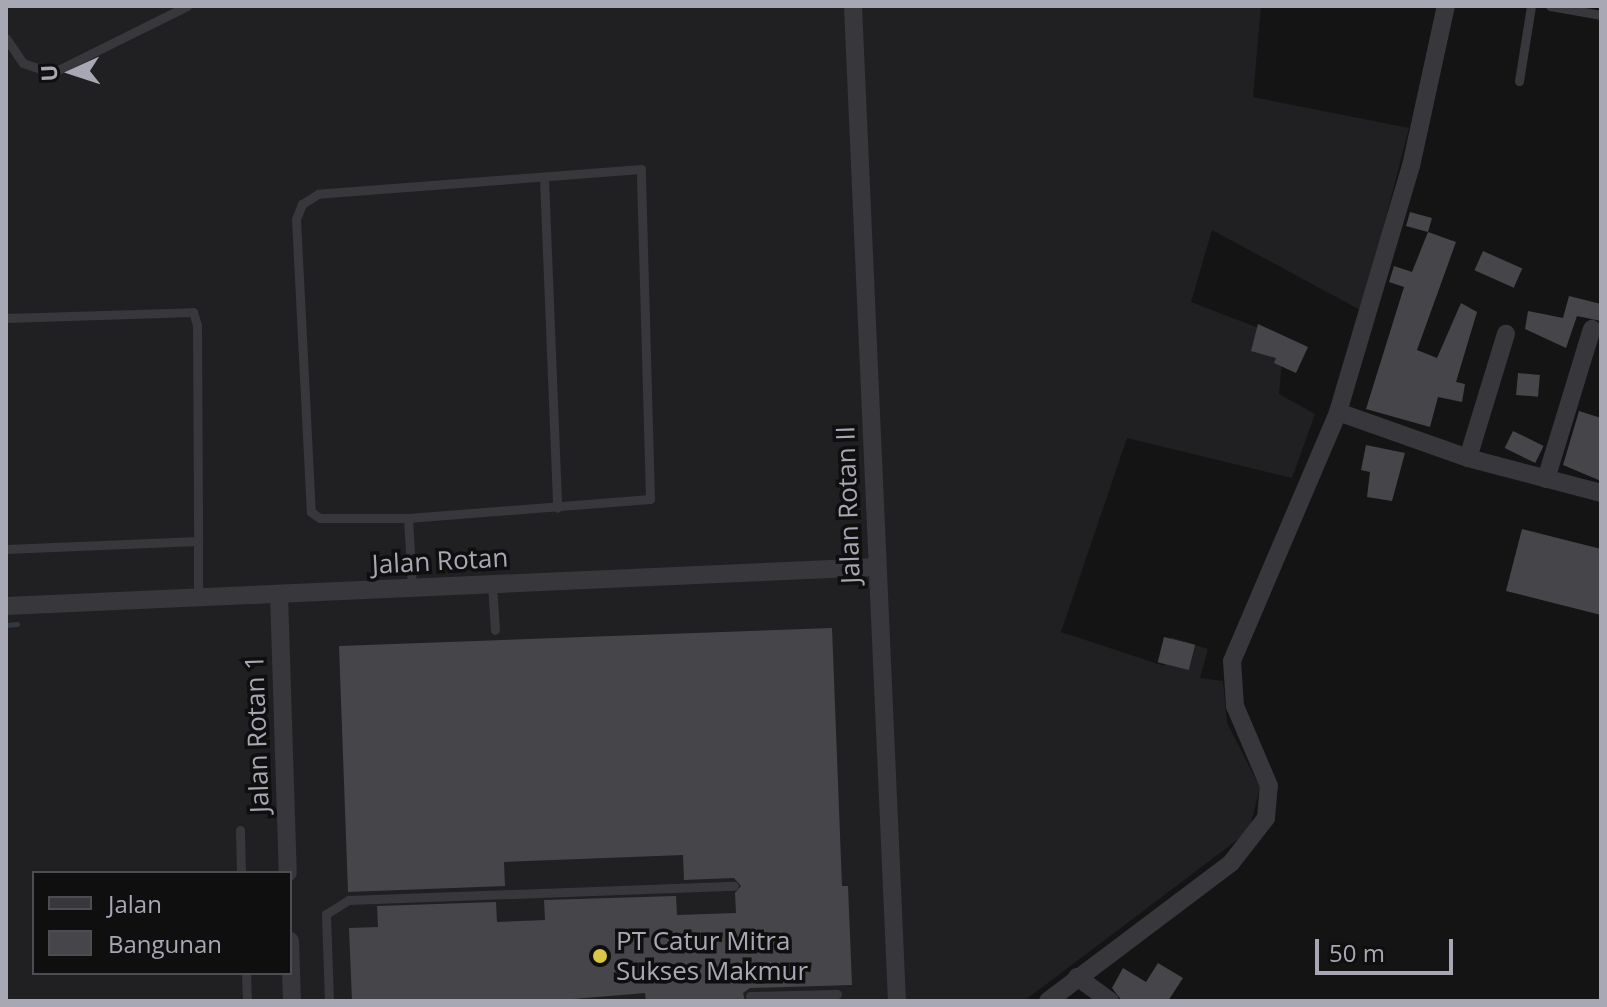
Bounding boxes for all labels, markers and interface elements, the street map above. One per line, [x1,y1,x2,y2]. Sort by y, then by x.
north arrow [32,32,112,112]
text: U [33,64,63,82]
street label: Jalan Rotan II [830,426,866,584]
street label: Jalan Rotan [371,542,509,580]
street label: Jalan Rotan 1 [239,654,275,814]
legend [32,871,292,975]
text: Jalan [108,887,162,920]
scale bar [1319,923,1457,973]
place label: PT Catur Mitra Sukses Makmur [616,925,808,986]
text: Bangunan [108,927,222,960]
text: 50 m [1329,936,1385,969]
marker: PT Catur Mitra Sukses Makmur [591,947,609,965]

